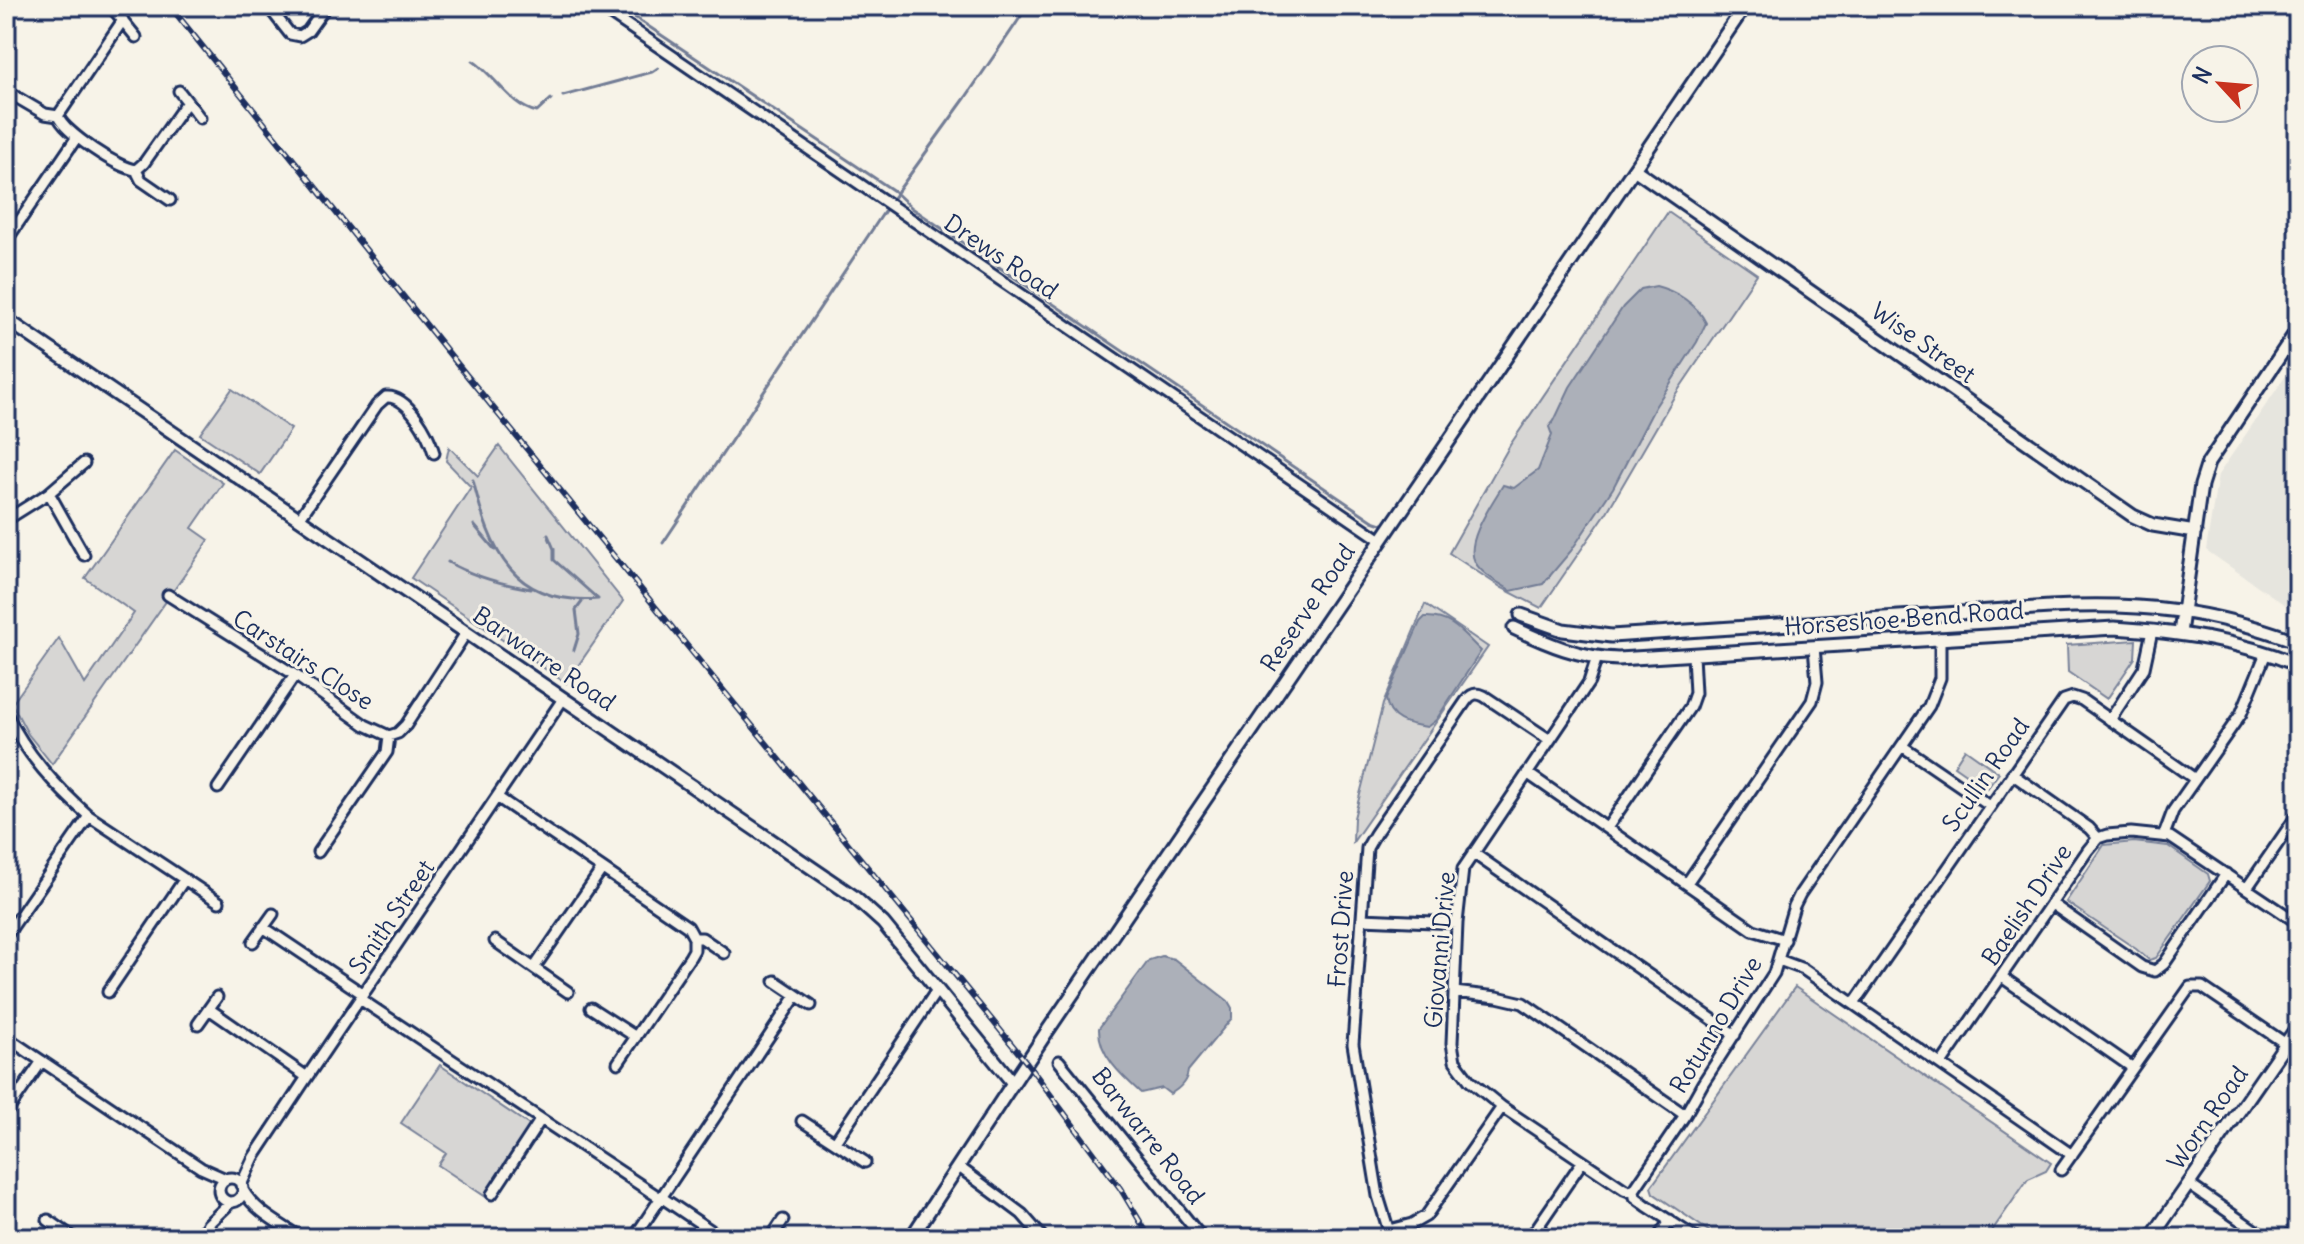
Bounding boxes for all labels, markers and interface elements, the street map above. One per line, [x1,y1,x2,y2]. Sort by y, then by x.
north arrow [2180,44,2260,124]
text: N [2186,62,2218,88]
street label: Drews Road [939,207,1064,305]
street label: Wise Street [1865,295,1982,389]
street label: Reserve Road [1253,538,1361,677]
street label: Horseshoe Bend Road [1783,595,2025,641]
street label: Barwarre Road [468,599,622,717]
street label: Carstairs Close [227,602,380,716]
street label: Scullin Road [1935,712,2035,837]
street label: Baelish Drive [1975,838,2078,971]
street label: Smith Street [342,854,440,979]
street label: Frost Drive [1321,869,1359,988]
street label: Giovanni Drive [1417,870,1461,1029]
street label: Rotunno Drive [1663,951,1768,1098]
street label: Worn Road [2160,1060,2254,1175]
street label: Barwarre Road [1086,1061,1212,1210]

